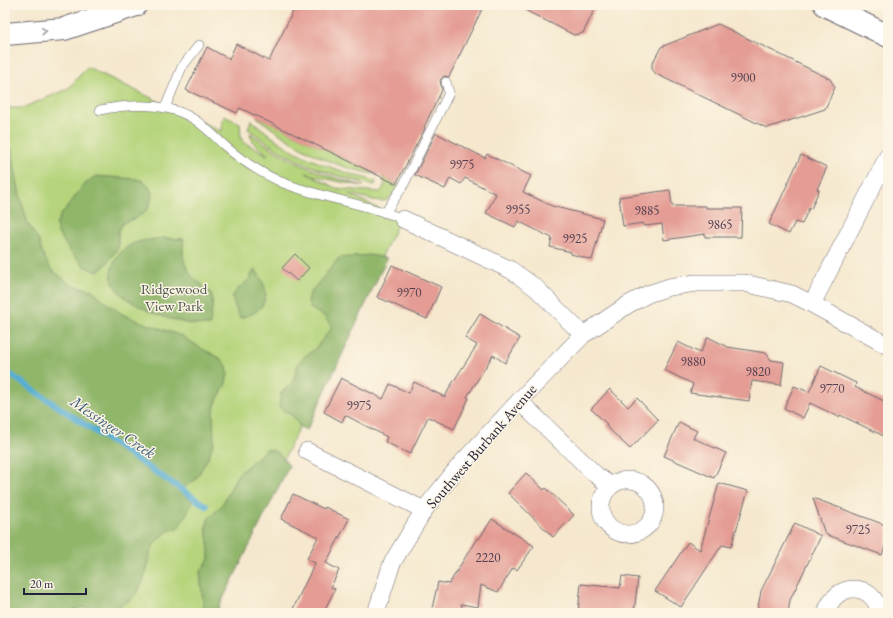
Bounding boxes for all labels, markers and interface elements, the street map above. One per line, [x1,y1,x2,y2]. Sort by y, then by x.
one-way arrow [41,27,47,36]
house number: 9900 [731,69,755,86]
house number: 9975 [450,156,474,173]
house number: 9955 [506,201,530,218]
house number: 9885 [635,202,659,219]
house number: 9865 [708,216,732,233]
house number: 9925 [563,230,587,247]
park label: Ridgewood View Park [141,279,208,315]
house number: 9970 [397,284,421,301]
house number: 9880 [681,353,705,370]
house number: 9820 [746,363,770,380]
street label: Southwest Burbank Avenue [422,380,540,512]
house number: 9770 [820,380,844,397]
water label: Messinger Creek [66,390,160,464]
house number: 9975 [347,397,371,414]
house number: 9725 [846,521,870,538]
house number: 2220 [476,549,500,566]
scale bar [24,570,86,596]
text: 20 m [30,576,54,592]

